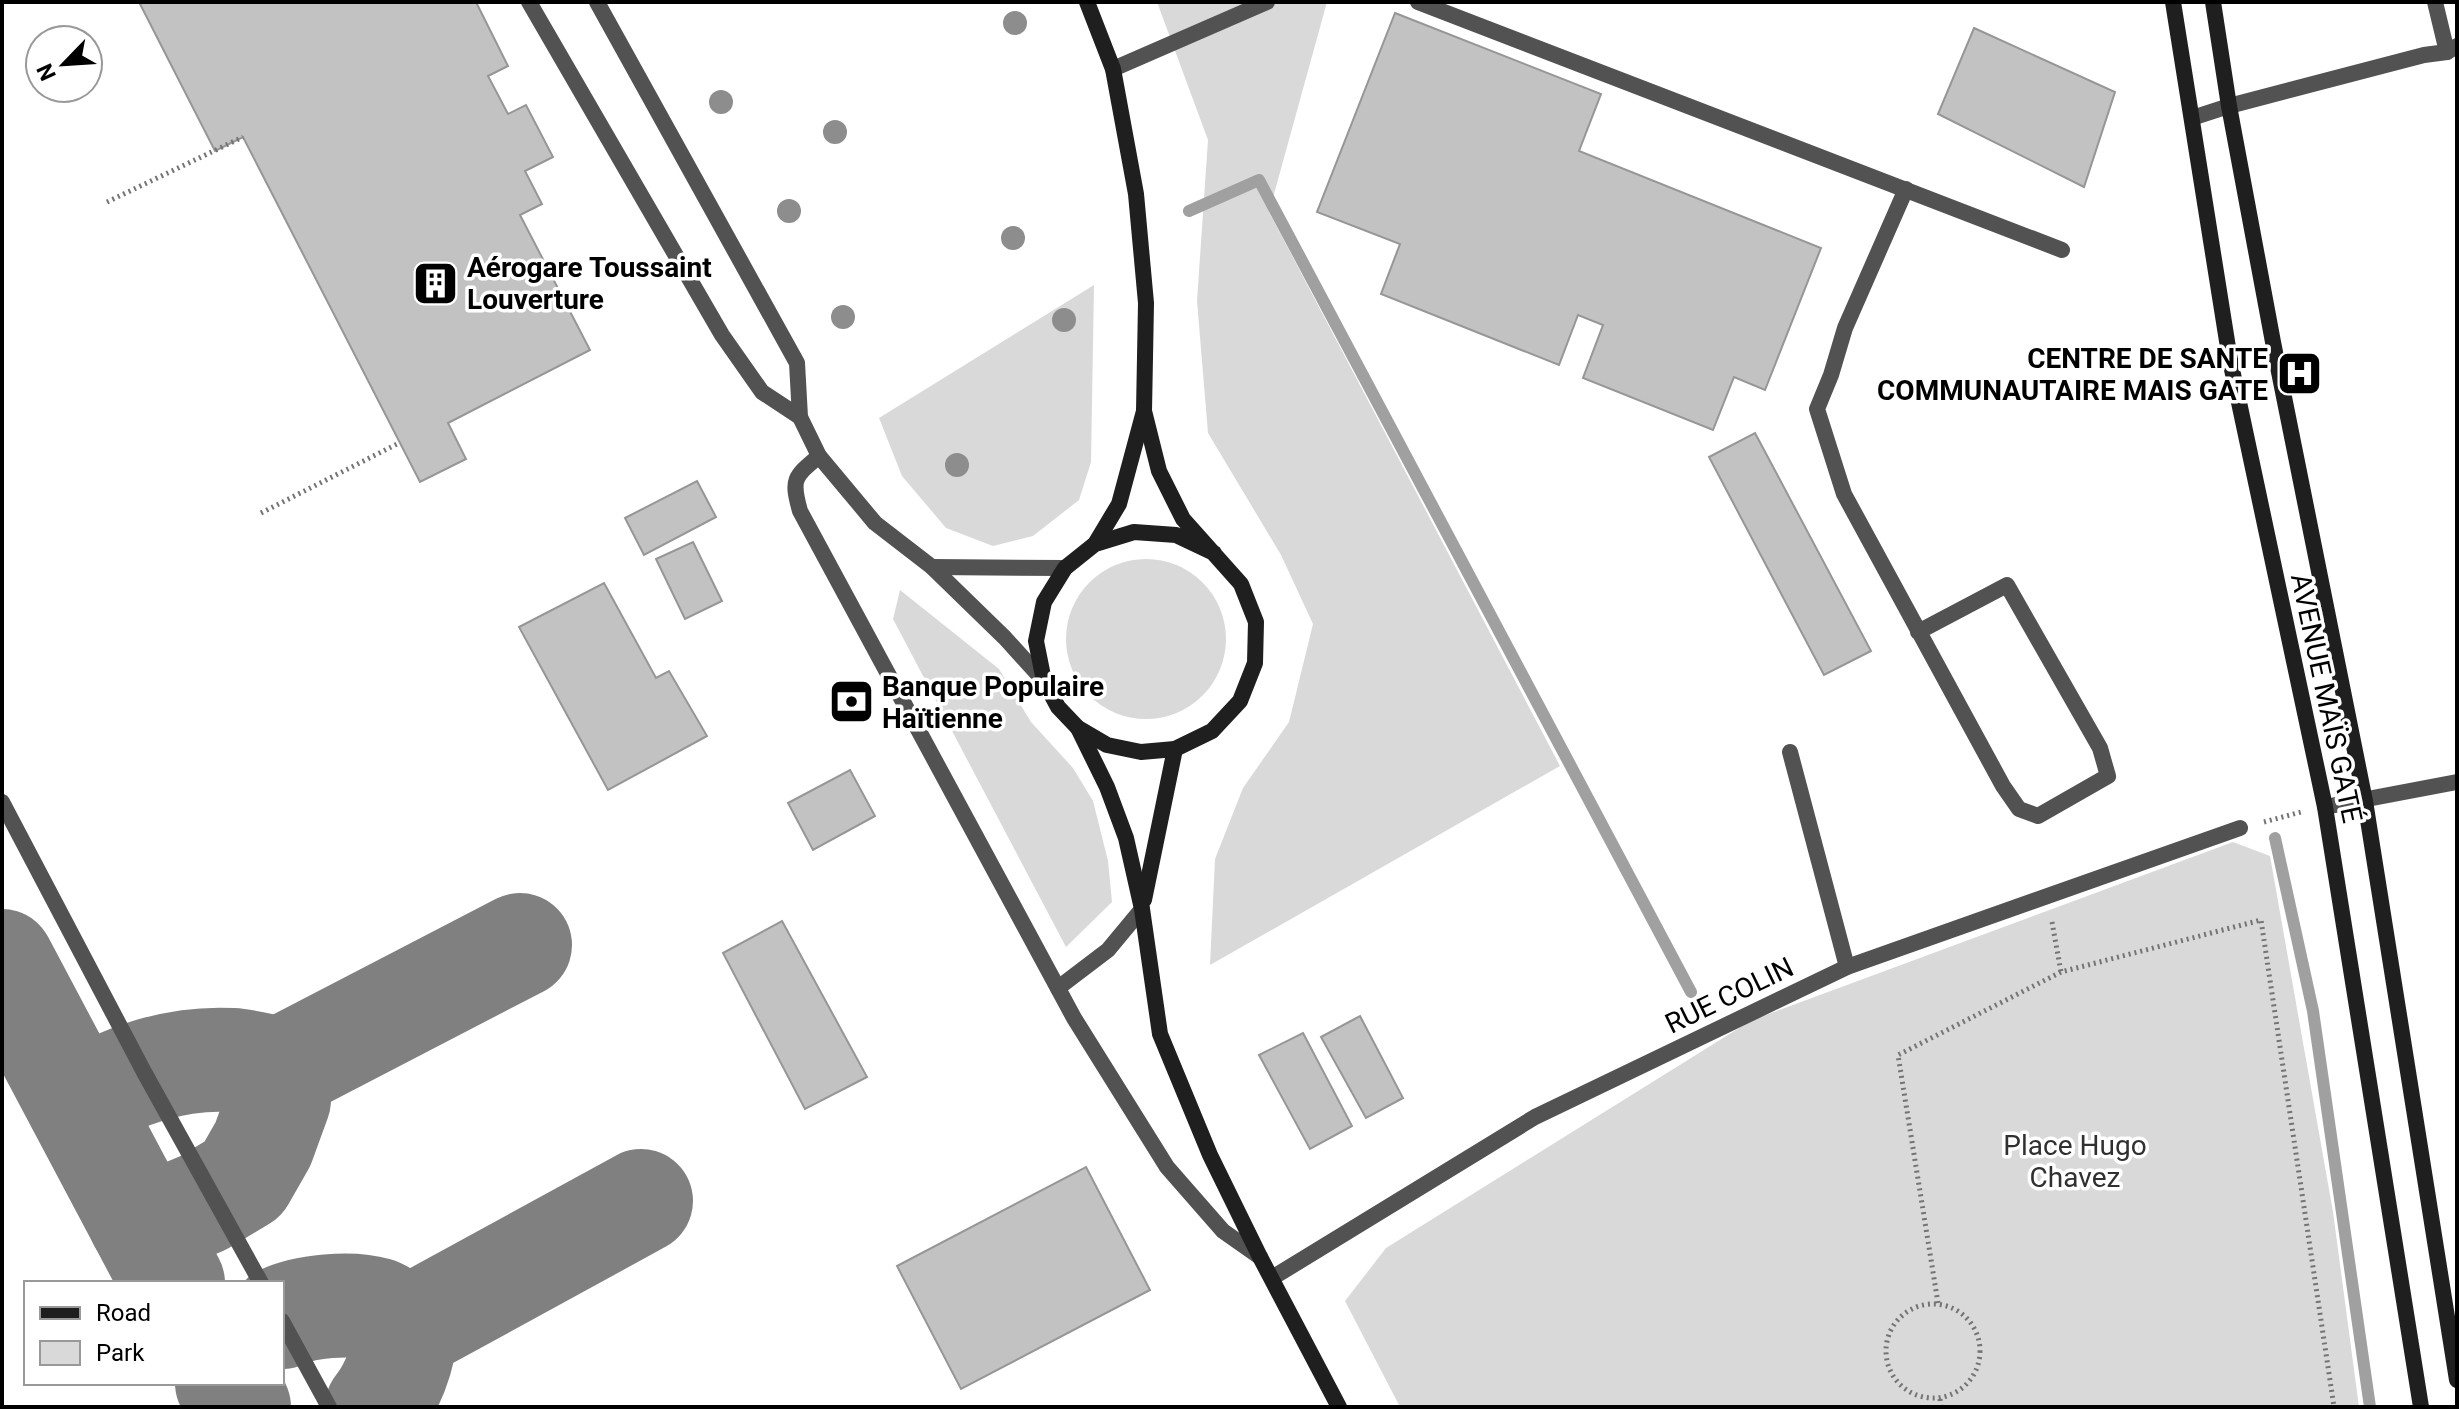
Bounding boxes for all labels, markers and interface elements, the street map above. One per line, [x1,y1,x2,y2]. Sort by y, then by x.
north arrow [24,24,104,104]
text: N [32,60,61,85]
place label: Aérogare Toussaint Louverture [467,251,712,316]
building icon: Aérogare Toussaint Louverture [412,259,460,307]
place label: CENTRE DE SANTE COMMUNAUTAIRE MAIS GATE [1877,342,2268,407]
hospital icon: CENTRE DE SANTE COMMUNAUTAIRE MAIS GATE [2275,350,2323,398]
street label: AVENUE MAÏS GATÉ [2284,570,2369,826]
place label: Banque Populaire Haïtienne [882,670,1104,735]
bank icon: Banque Populaire Haïtienne [827,678,875,726]
street label: RUE COLIN [1660,950,1799,1041]
park label: Place Hugo Chavez [2003,1129,2147,1194]
legend [24,1281,284,1385]
text: Road [96,1299,151,1327]
text: Park [96,1339,145,1367]

